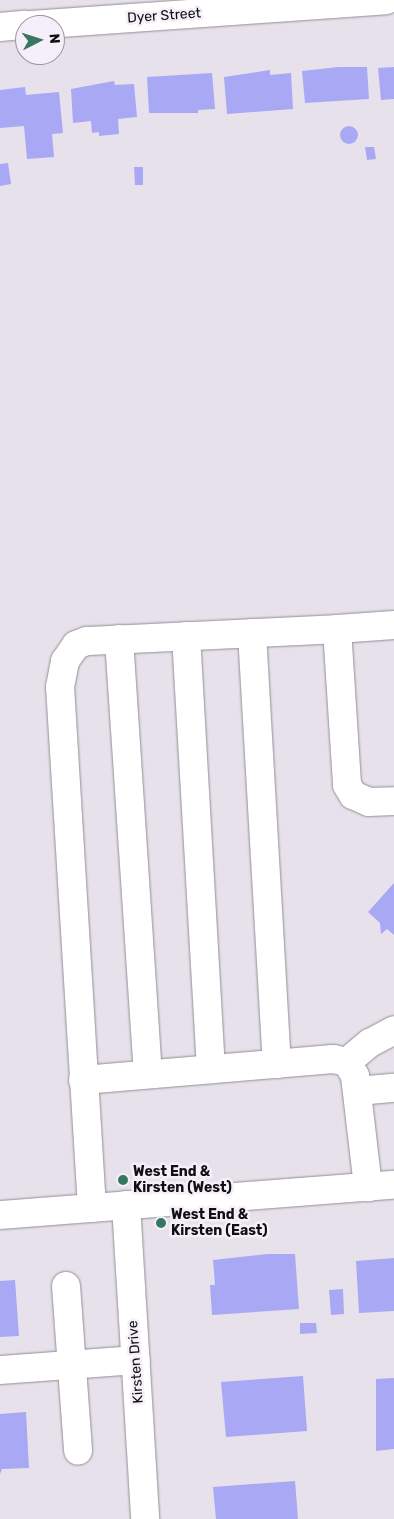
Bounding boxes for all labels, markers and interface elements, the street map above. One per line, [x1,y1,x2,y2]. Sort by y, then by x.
street label: Dyer Street [126,5,202,27]
north arrow [15,15,65,65]
text: N [46,33,63,44]
place label: West End & Kirsten (West) [133,1164,232,1196]
marker: West End & Kirsten (West) [117,1174,129,1186]
place label: West End & Kirsten (East) [171,1207,268,1240]
marker: West End & Kirsten (East) [155,1217,167,1229]
street label: Kirsten Drive [125,1320,147,1404]

